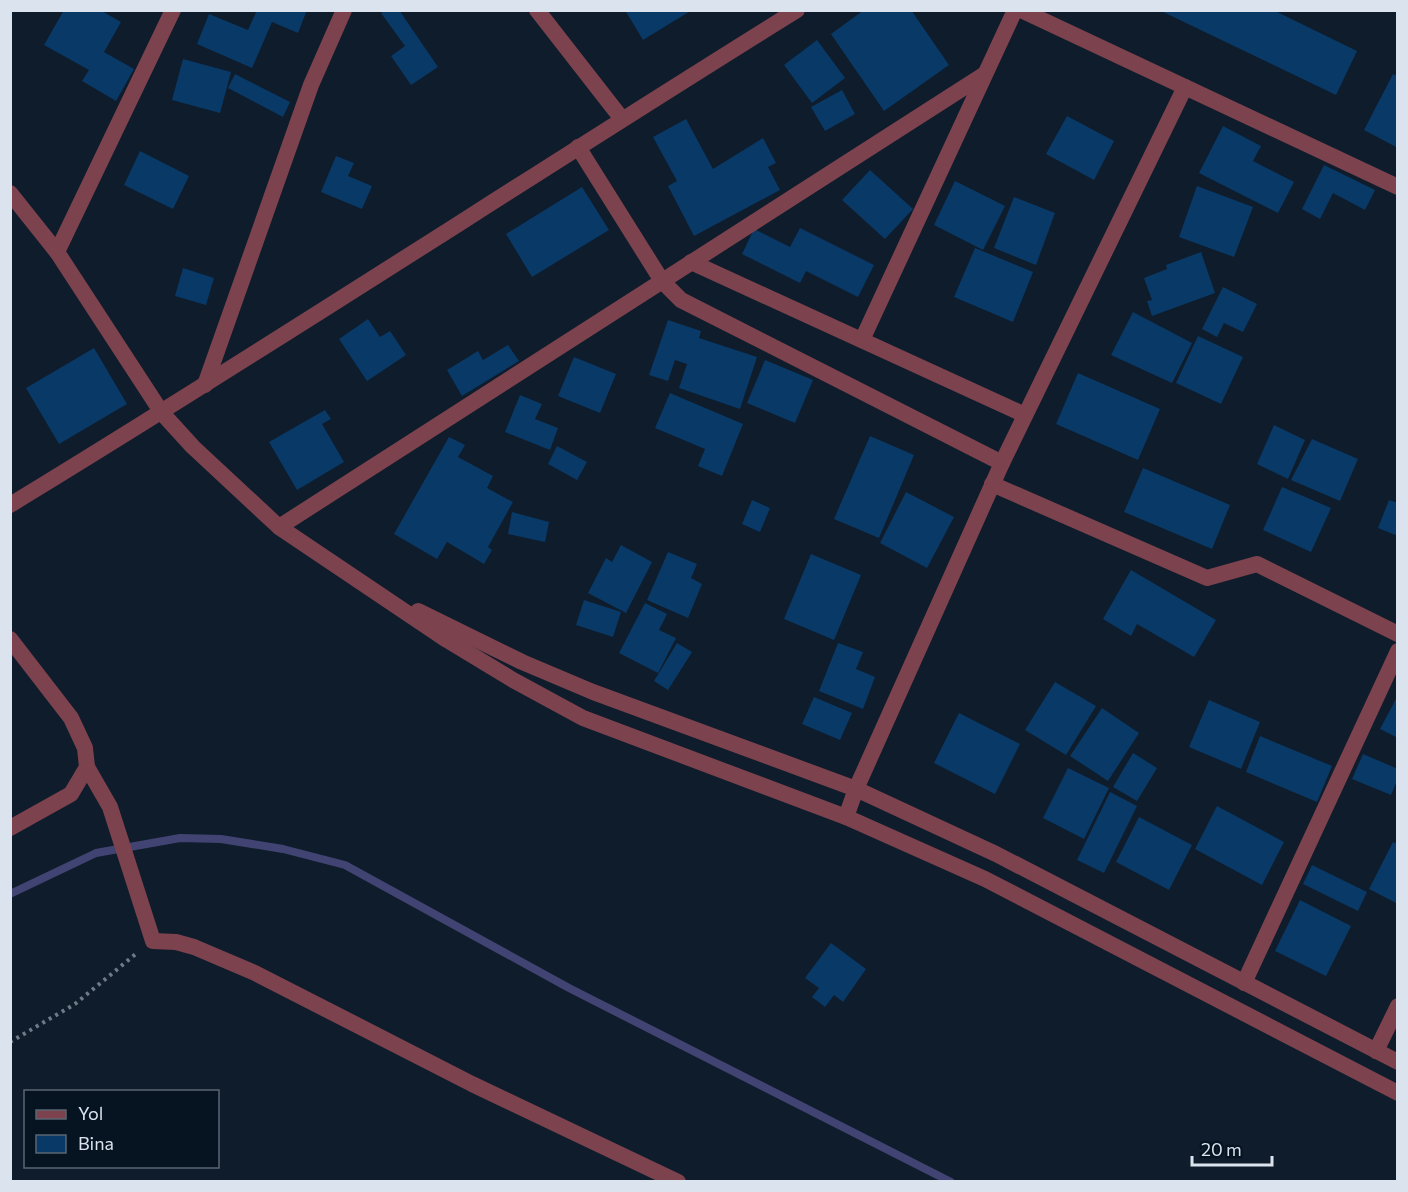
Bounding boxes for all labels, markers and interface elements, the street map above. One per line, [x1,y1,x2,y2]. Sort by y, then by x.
legend [24,1090,219,1168]
text: Yol [78,1102,103,1124]
scale bar [1192,1129,1272,1167]
text: Bina [78,1132,114,1154]
text: 20 m [1201,1138,1242,1160]

